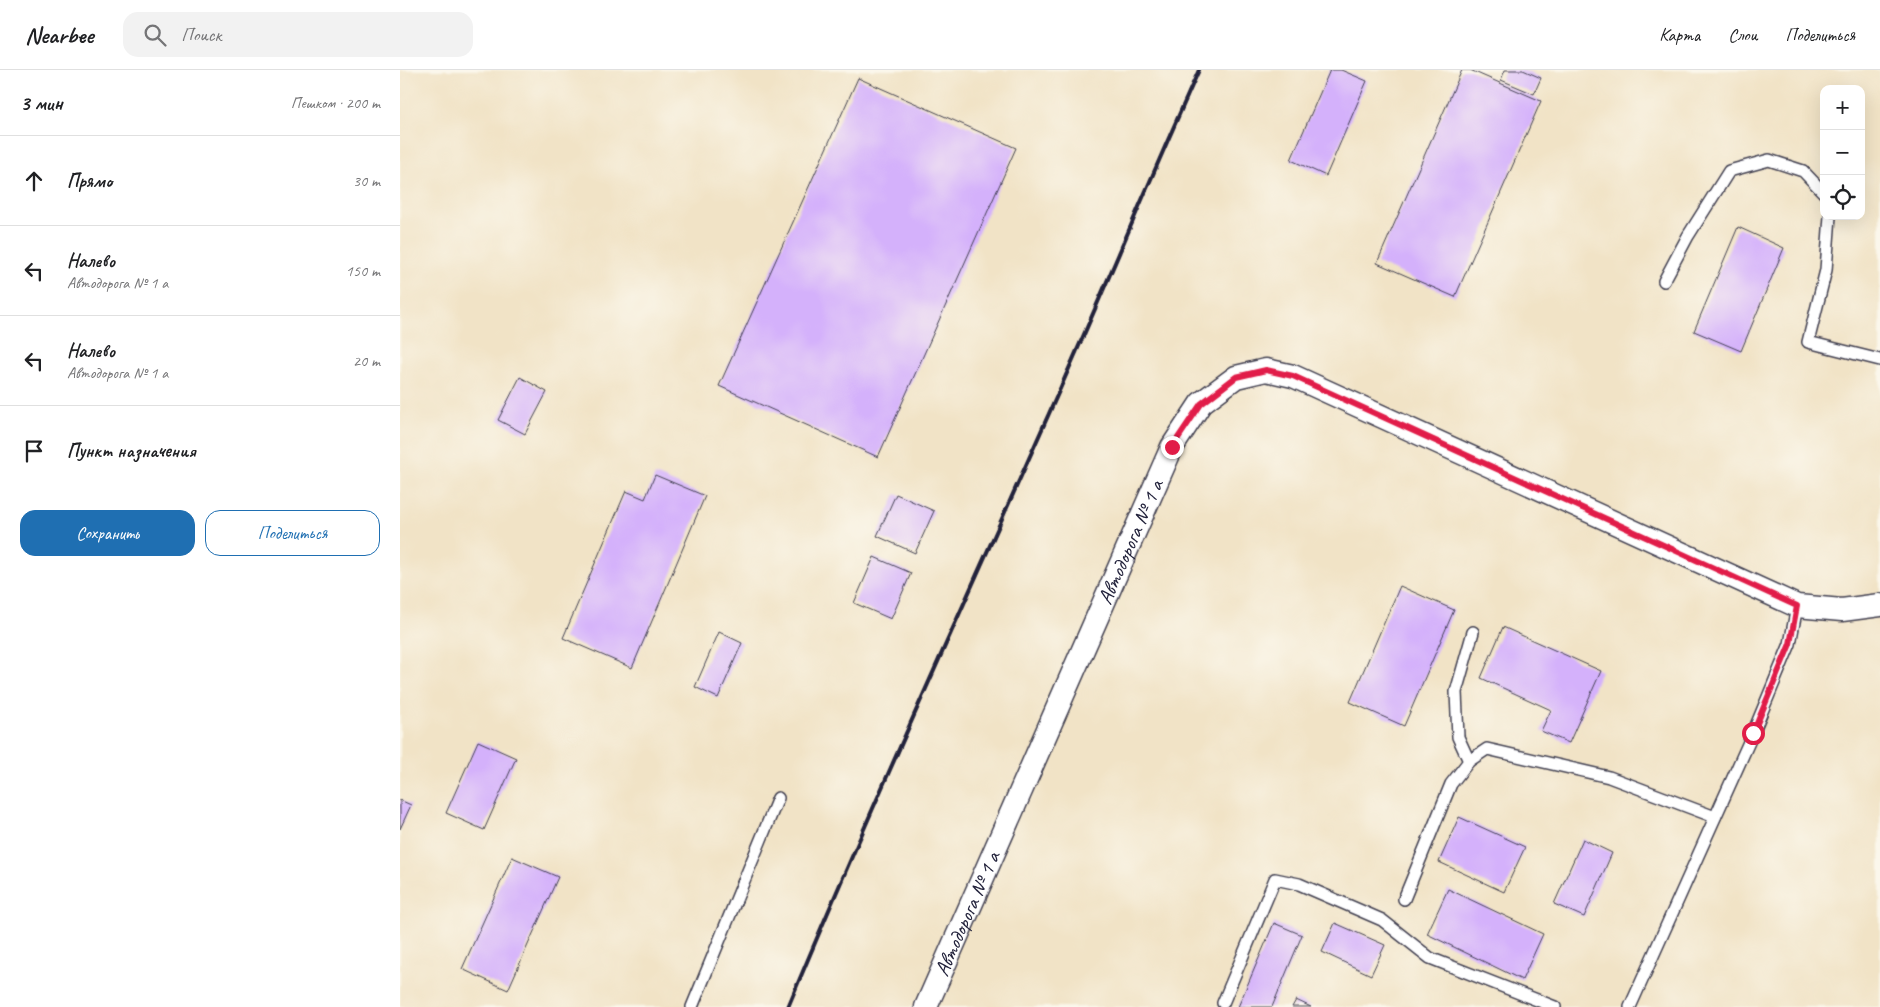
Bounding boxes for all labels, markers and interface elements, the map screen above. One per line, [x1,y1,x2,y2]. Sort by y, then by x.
search box [123,12,473,57]
text: Nearbee [25,20,93,50]
icon: search [141,21,169,49]
text: Поиск [181,23,221,47]
text: Карта [1659,24,1700,46]
text: Слои [1728,24,1757,46]
text: Поделиться [1785,24,1855,46]
map controls [1820,85,1865,220]
button: + [1820,85,1865,130]
text: 3 мин [20,90,63,116]
text: Пешком · 200 m [291,93,380,113]
button: − [1820,130,1865,175]
icon: ahead [20,167,48,195]
text: Прямо [67,169,112,193]
text: 30 m [353,171,380,191]
button: locate [1820,175,1865,220]
text: Налево [67,249,115,273]
icon: left [20,257,48,285]
text: 150 m [346,261,380,281]
text: Автодорога № 1 а [67,273,168,293]
text: Налево [67,339,115,363]
icon: left [20,347,48,375]
text: 20 m [353,351,380,371]
text: Автодорога № 1 а [67,363,168,383]
route end [1161,436,1184,459]
icon: arrive [20,437,48,465]
text: Пункт назначения [67,439,196,463]
street label: Автодорога № 1 а [1092,474,1170,608]
button: Сохранить [20,510,195,556]
button: Поделиться [205,510,380,556]
route start [1742,722,1765,745]
street label: Автодорога № 1 а [928,846,1006,980]

